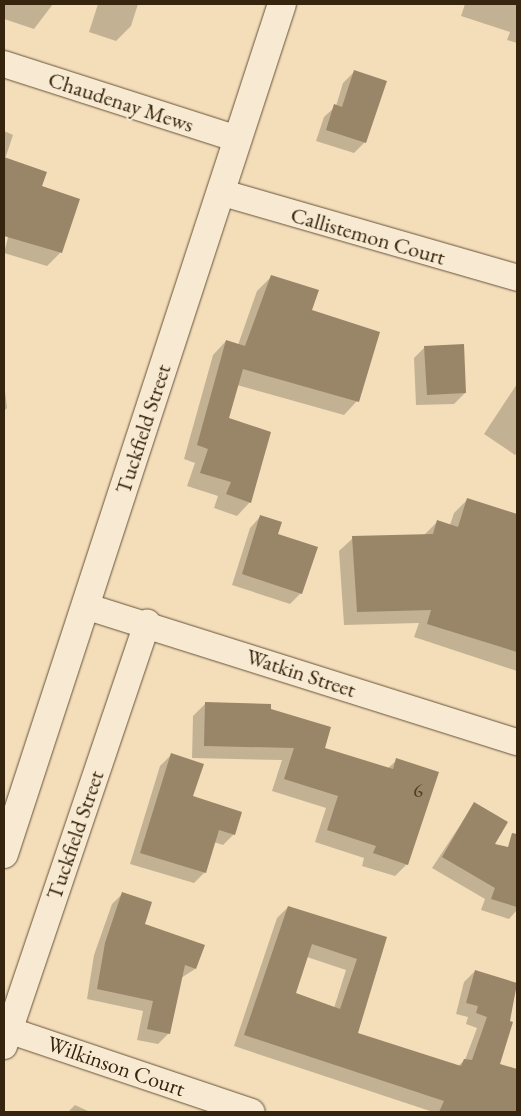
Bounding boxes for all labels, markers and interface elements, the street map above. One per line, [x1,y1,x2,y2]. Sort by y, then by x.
street label: Chaudenay Mews [45,66,197,138]
street label: Callistemon Court [288,201,448,271]
street label: Tuckfield Street [110,361,176,497]
street label: Watkin Street [243,643,359,703]
street label: Tuckfield Street [41,767,109,903]
house number: 6 [413,778,423,802]
street label: Wilkinson Court [44,1030,188,1102]

